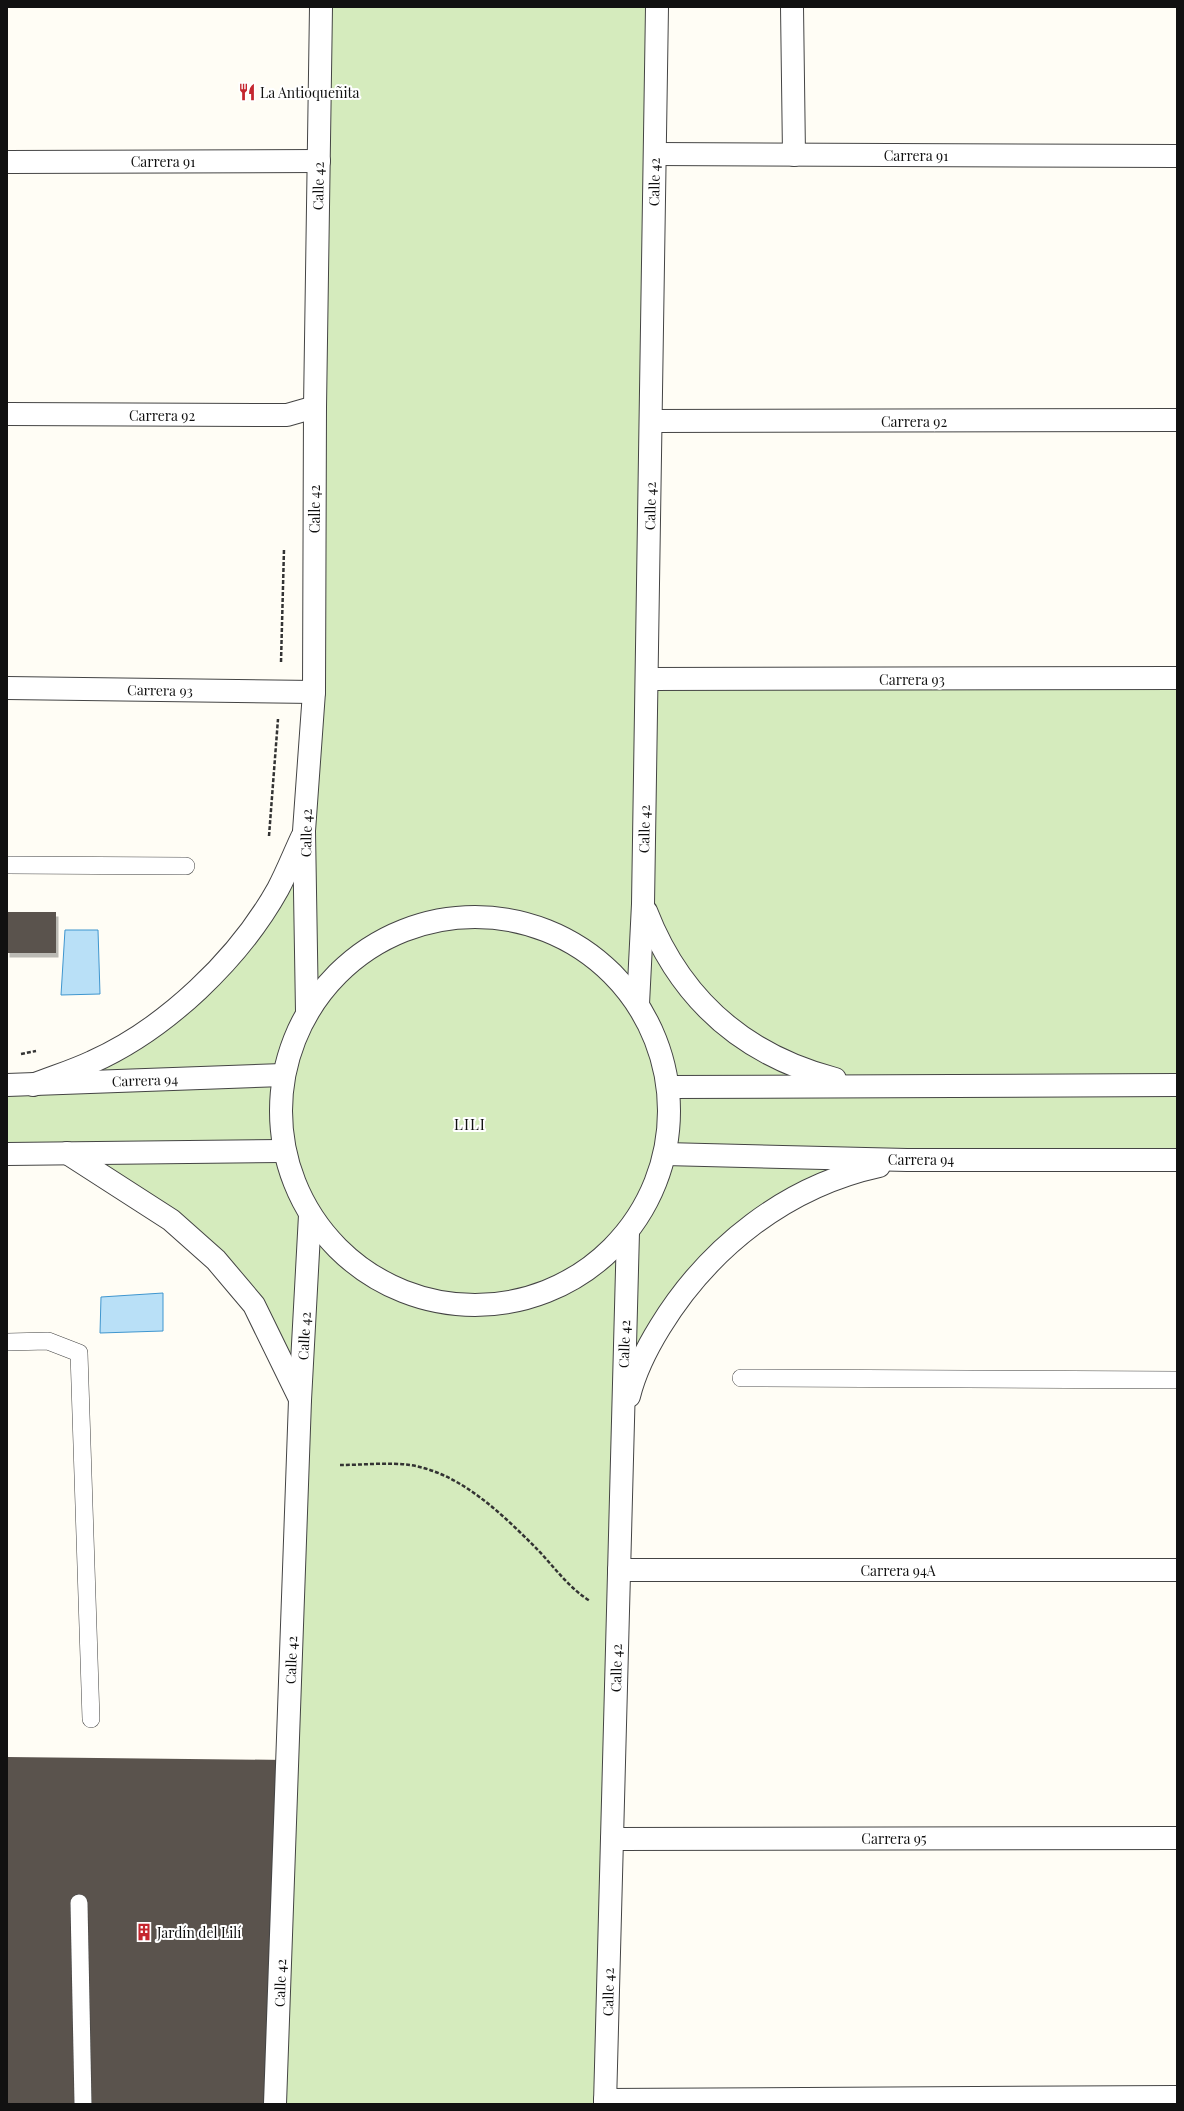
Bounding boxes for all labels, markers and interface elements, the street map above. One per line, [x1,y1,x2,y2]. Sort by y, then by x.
restaurant icon: La Antioqueñita [237,82,257,102]
place label: La Antioqueñita [260,83,359,102]
street label: Carrera 91 [884,146,948,165]
street label: Carrera 91 [131,152,195,171]
street label: Calle 42 [644,157,664,206]
street label: Calle 42 [308,161,328,210]
street label: Carrera 92 [129,406,195,425]
street label: Carrera 92 [881,412,947,431]
street label: Calle 42 [640,481,660,530]
street label: Calle 42 [305,485,324,533]
street label: Carrera 93 [879,670,945,689]
street label: Carrera 93 [127,680,193,700]
street label: Calle 42 [634,804,654,853]
street label: Calle 42 [296,808,316,857]
street label: Carrera 94 [111,1069,179,1091]
district label: LILI [454,1114,486,1134]
street label: Carrera 94 [888,1150,954,1169]
street label: Calle 42 [293,1311,315,1361]
street label: Calle 42 [614,1319,634,1368]
street label: Carrera 94A [860,1561,936,1580]
street label: Calle 42 [281,1635,301,1684]
street label: Calle 42 [606,1643,626,1692]
street label: Carrera 95 [861,1829,927,1848]
building icon: Jardín del Lilí [134,1922,154,1942]
place label: Jardín del Lilí [156,1923,241,1942]
street label: Calle 42 [270,1958,290,2007]
street label: Calle 42 [598,1967,618,2016]

